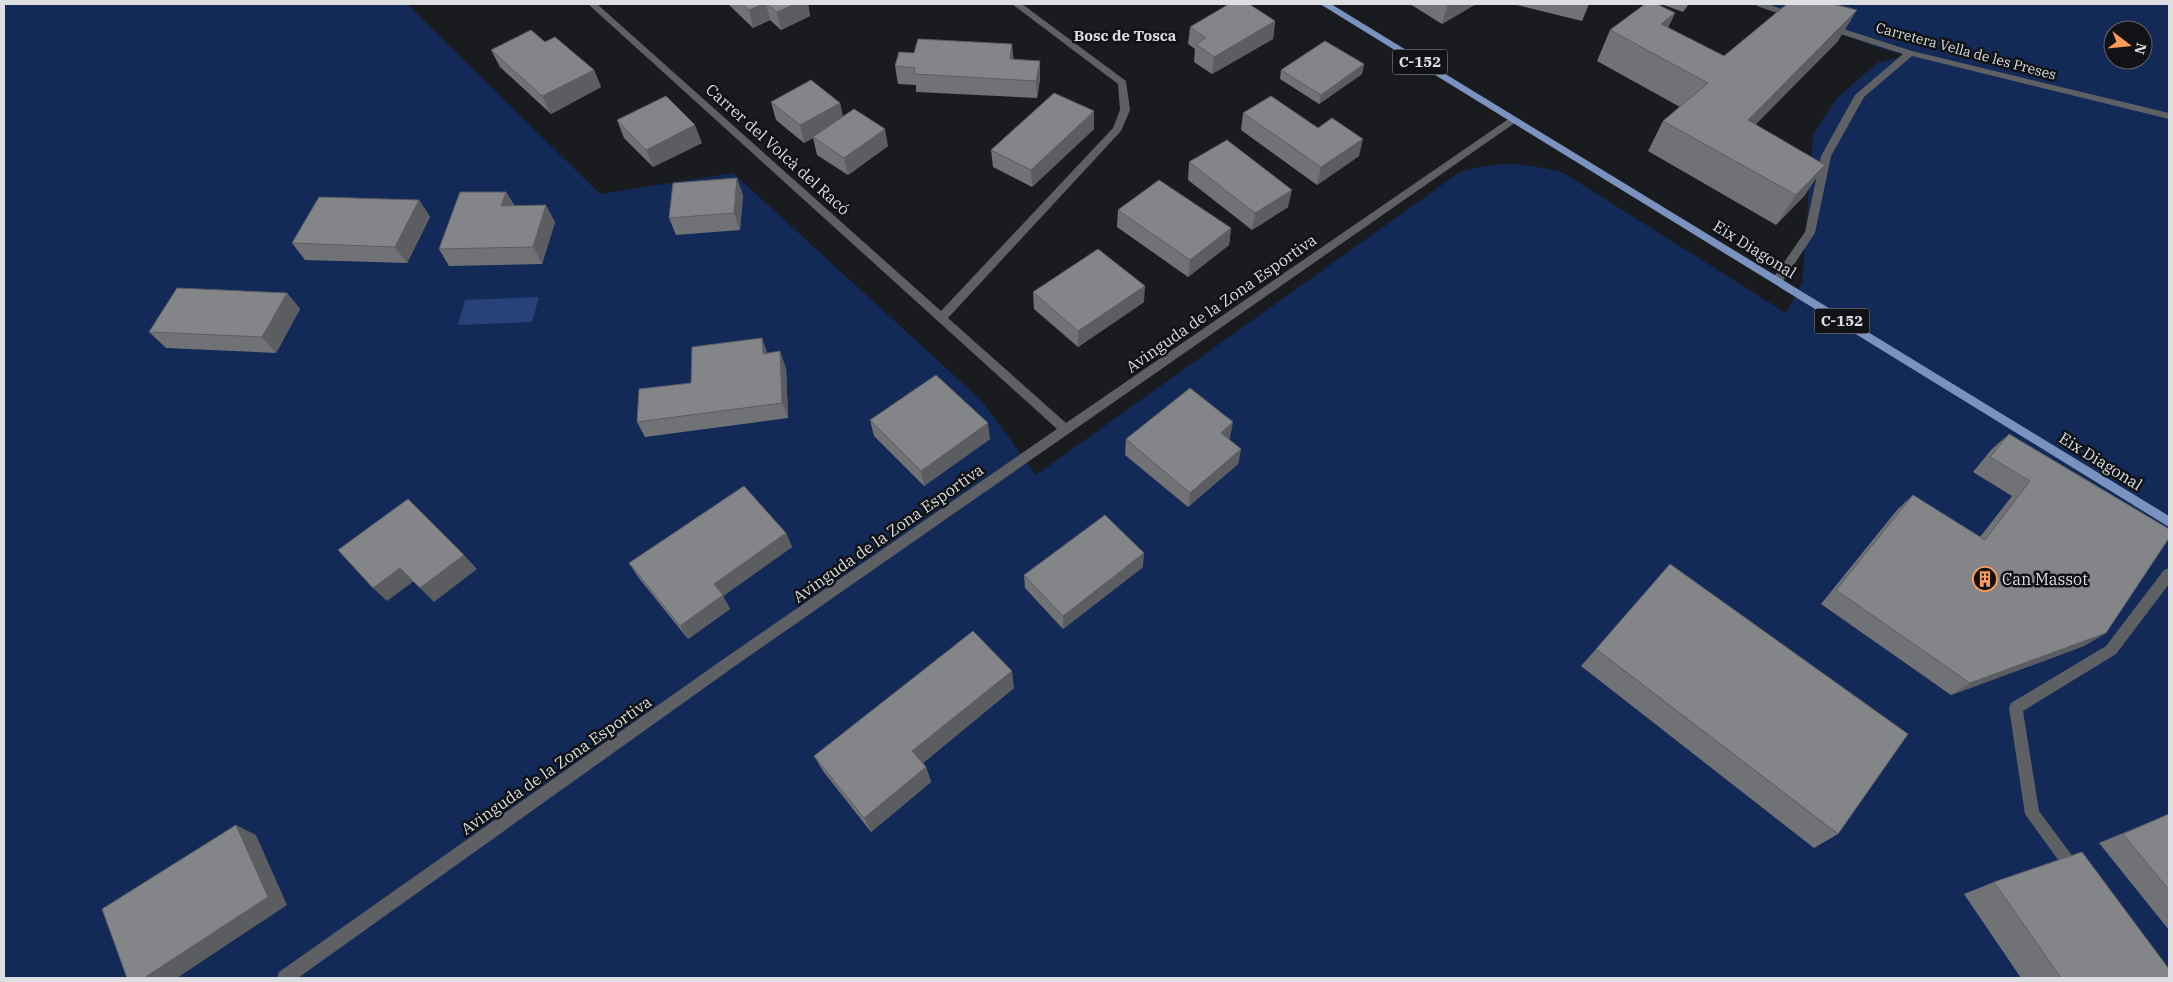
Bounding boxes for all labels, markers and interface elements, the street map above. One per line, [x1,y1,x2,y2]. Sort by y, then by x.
street label: Carretera Vella de les Preses [1874,18,2058,84]
north arrow [2103,20,2153,70]
district label: Bosc de Tosca [1074,26,1177,45]
text: N [2130,41,2151,56]
road number: C-152 [1392,50,1448,74]
street label: Carrer del Volcà del Racó [702,79,854,219]
street label: Eix Diagonal [1710,216,1800,283]
street label: Avinguda de la Zona Esportiva [1122,229,1320,377]
road number: C-152 [1814,308,1870,334]
street label: Eix Diagonal [2056,428,2146,495]
street label: Avinguda de la Zona Esportiva [789,459,987,607]
building icon: Can Massot [1972,566,1998,592]
place label: Can Massot [2002,569,2088,589]
street label: Avinguda de la Zona Esportiva [457,691,655,839]

